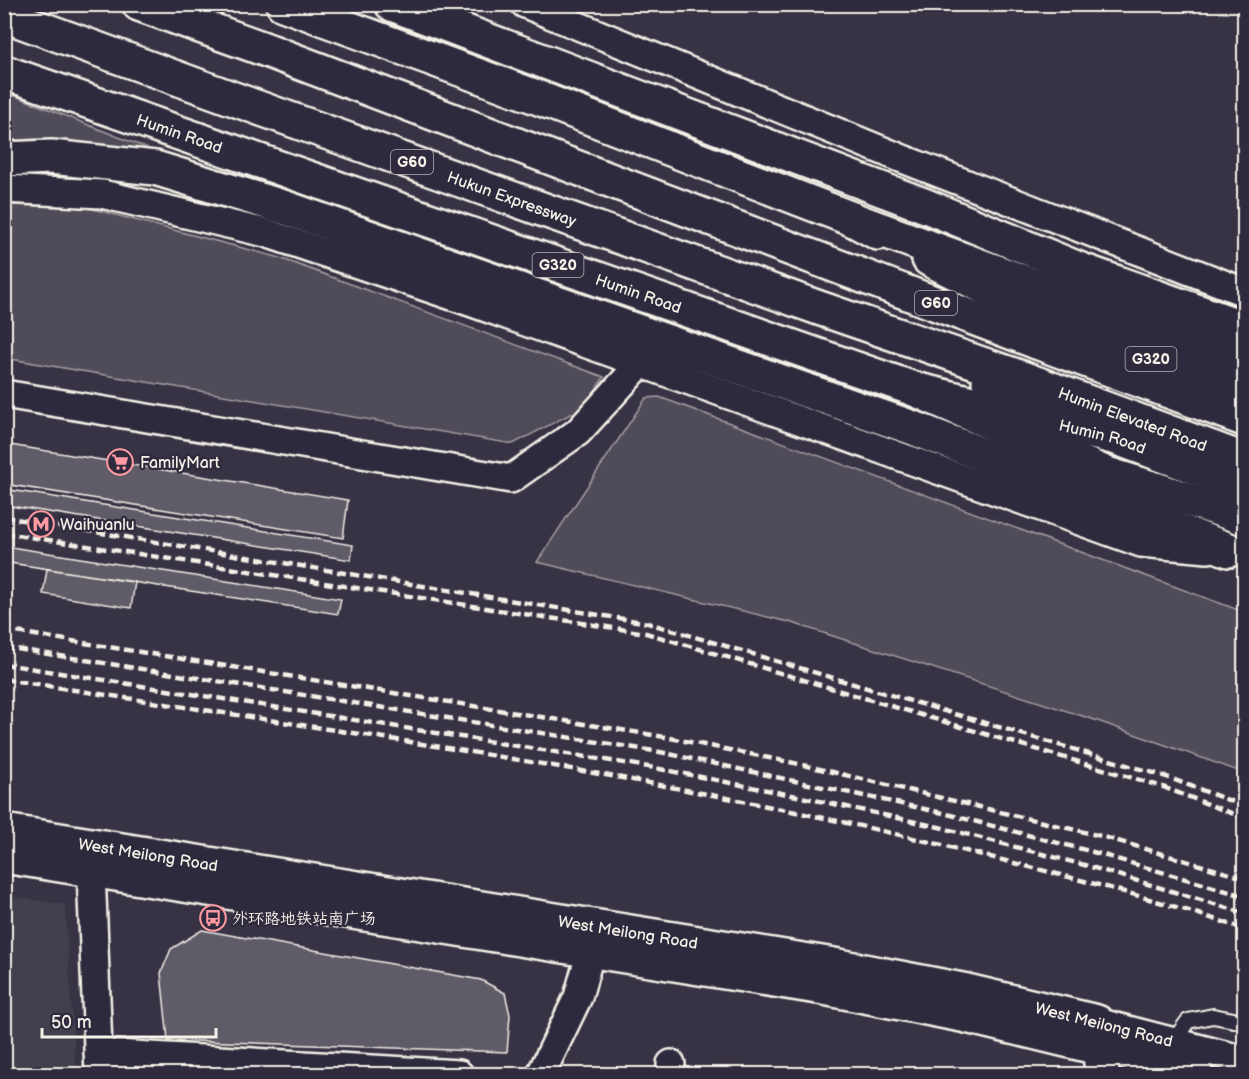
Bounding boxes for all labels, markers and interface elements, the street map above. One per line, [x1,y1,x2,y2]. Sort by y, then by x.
street label: Humin Road [134,111,225,158]
road number: G60 [391,150,433,174]
street label: Hukun Expressway [444,168,579,232]
road number: G320 [532,253,584,277]
street label: Humin Road [593,271,684,318]
road number: G60 [915,291,957,315]
road number: G320 [1126,347,1176,371]
street label: Humin Elevated Road [1055,384,1209,456]
street label: Humin Road [1057,416,1148,459]
supermarket icon: FamilyMart [105,447,135,477]
place label: FamilyMart [140,454,220,473]
metro station icon: Waihuanlu [26,509,56,539]
place label: Waihuanlu [60,516,135,535]
street label: West Meilong Road [77,835,219,876]
bus stop icon: 外环路地铁站南广场 [198,903,228,933]
place label: 外环路地铁站南广场 [232,910,376,929]
street label: West Meilong Road [556,913,699,954]
street label: West Meilong Road [1033,999,1174,1052]
scale bar [42,1001,216,1039]
text: 50 m [51,1012,92,1033]

